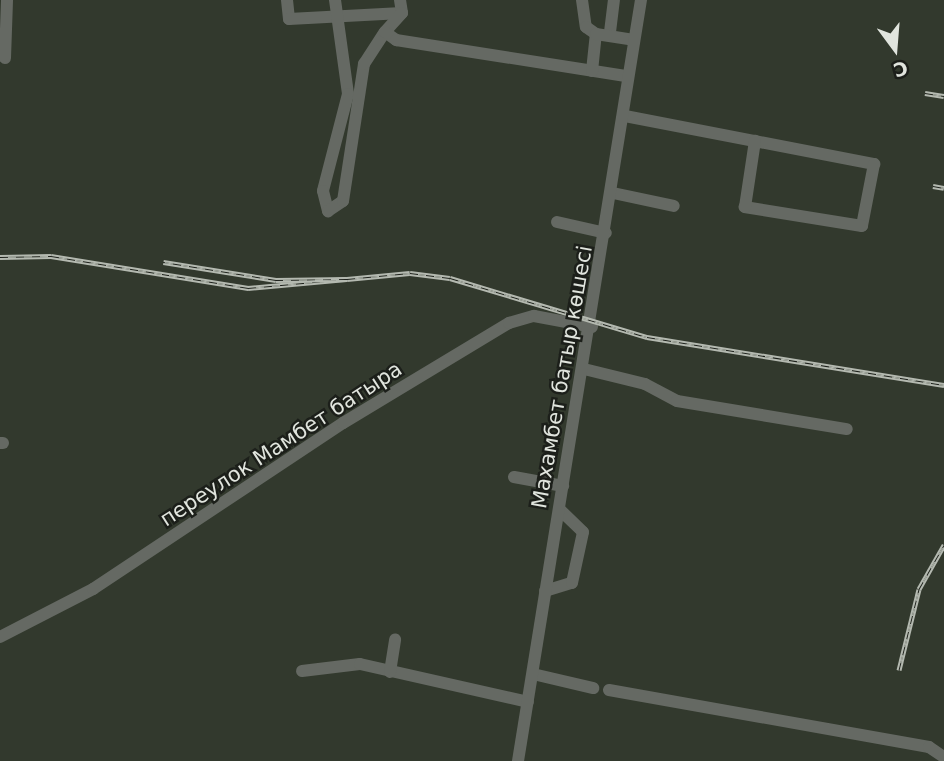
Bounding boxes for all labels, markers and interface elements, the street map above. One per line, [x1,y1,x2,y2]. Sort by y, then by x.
north arrow [860,14,930,84]
text: С [891,57,911,82]
street label: Махамбет батыр көшесі [526,244,598,510]
street label: переулок Мамбет батыра [155,356,407,532]

